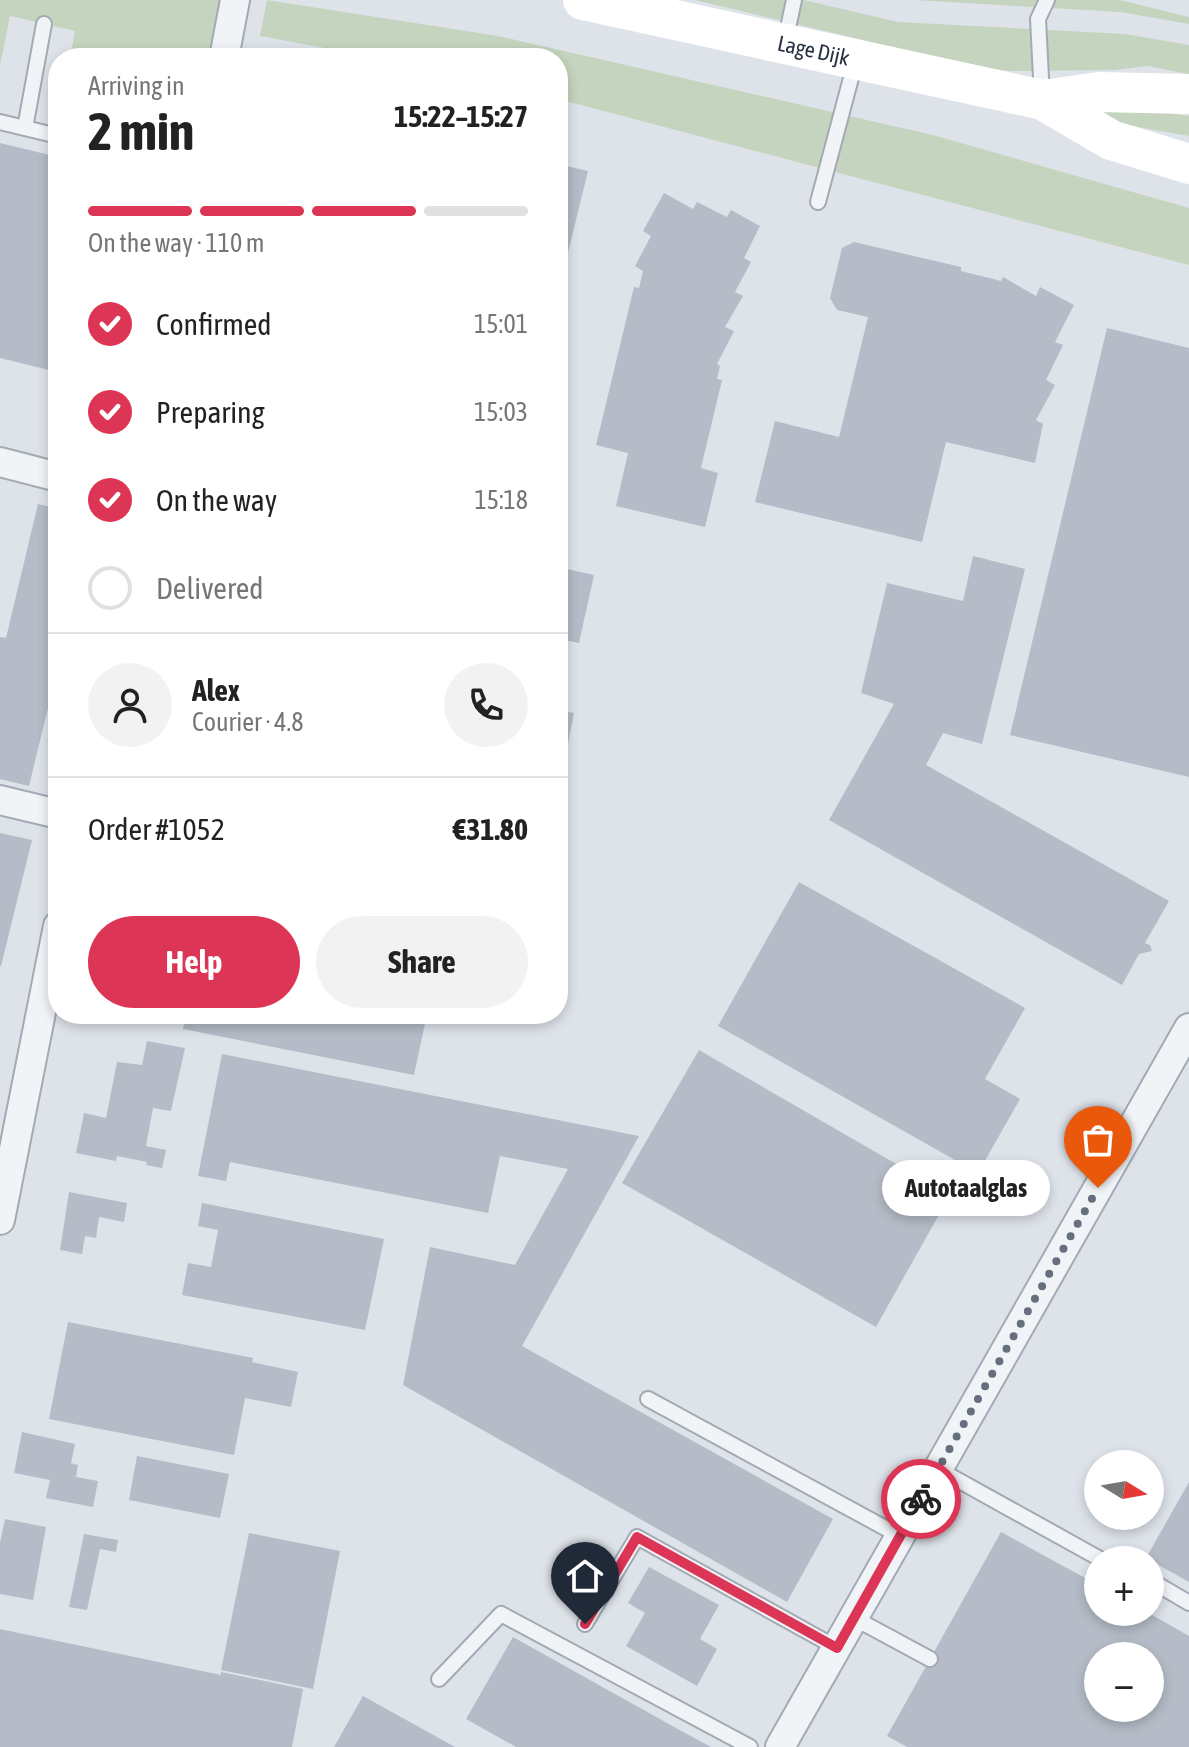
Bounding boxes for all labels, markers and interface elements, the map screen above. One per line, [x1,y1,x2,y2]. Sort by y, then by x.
street label: Lage Dijk [775,30,852,71]
text: Arriving in [88,71,185,101]
text: 15:22–15:27 [394,99,528,133]
text: 2 min [88,101,194,161]
text: On the way · 110 m [88,228,265,258]
icon: check [88,302,132,346]
text: Confirmed [156,307,271,341]
text: 15:01 [474,309,528,339]
icon: check [88,390,132,434]
text: Preparing [156,395,265,429]
text: 15:03 [474,397,528,427]
icon: check [88,478,132,522]
text: On the way [156,483,277,517]
text: 15:18 [474,485,528,515]
text: Delivered [156,571,264,605]
button: person [88,663,172,747]
button: phone [444,663,528,747]
text: Alex [192,673,240,707]
text: Courier · 4.8 [192,707,303,737]
text: Order #1052 [88,812,225,846]
text: €31.80 [453,812,528,846]
button: Help [88,916,300,1008]
button: Share [316,916,528,1008]
pin [1064,1106,1132,1188]
icon: bag [1076,1118,1120,1162]
callout: Autotaalglas [882,1160,1050,1216]
text: Autotaalglas [905,1173,1027,1203]
north arrow [1084,1450,1164,1530]
map controls [1084,1450,1164,1722]
courier [881,1459,961,1539]
icon: bike [899,1477,943,1521]
pin [551,1542,619,1624]
button: + [1084,1546,1164,1626]
icon: home [563,1554,607,1598]
button: − [1084,1642,1164,1722]

